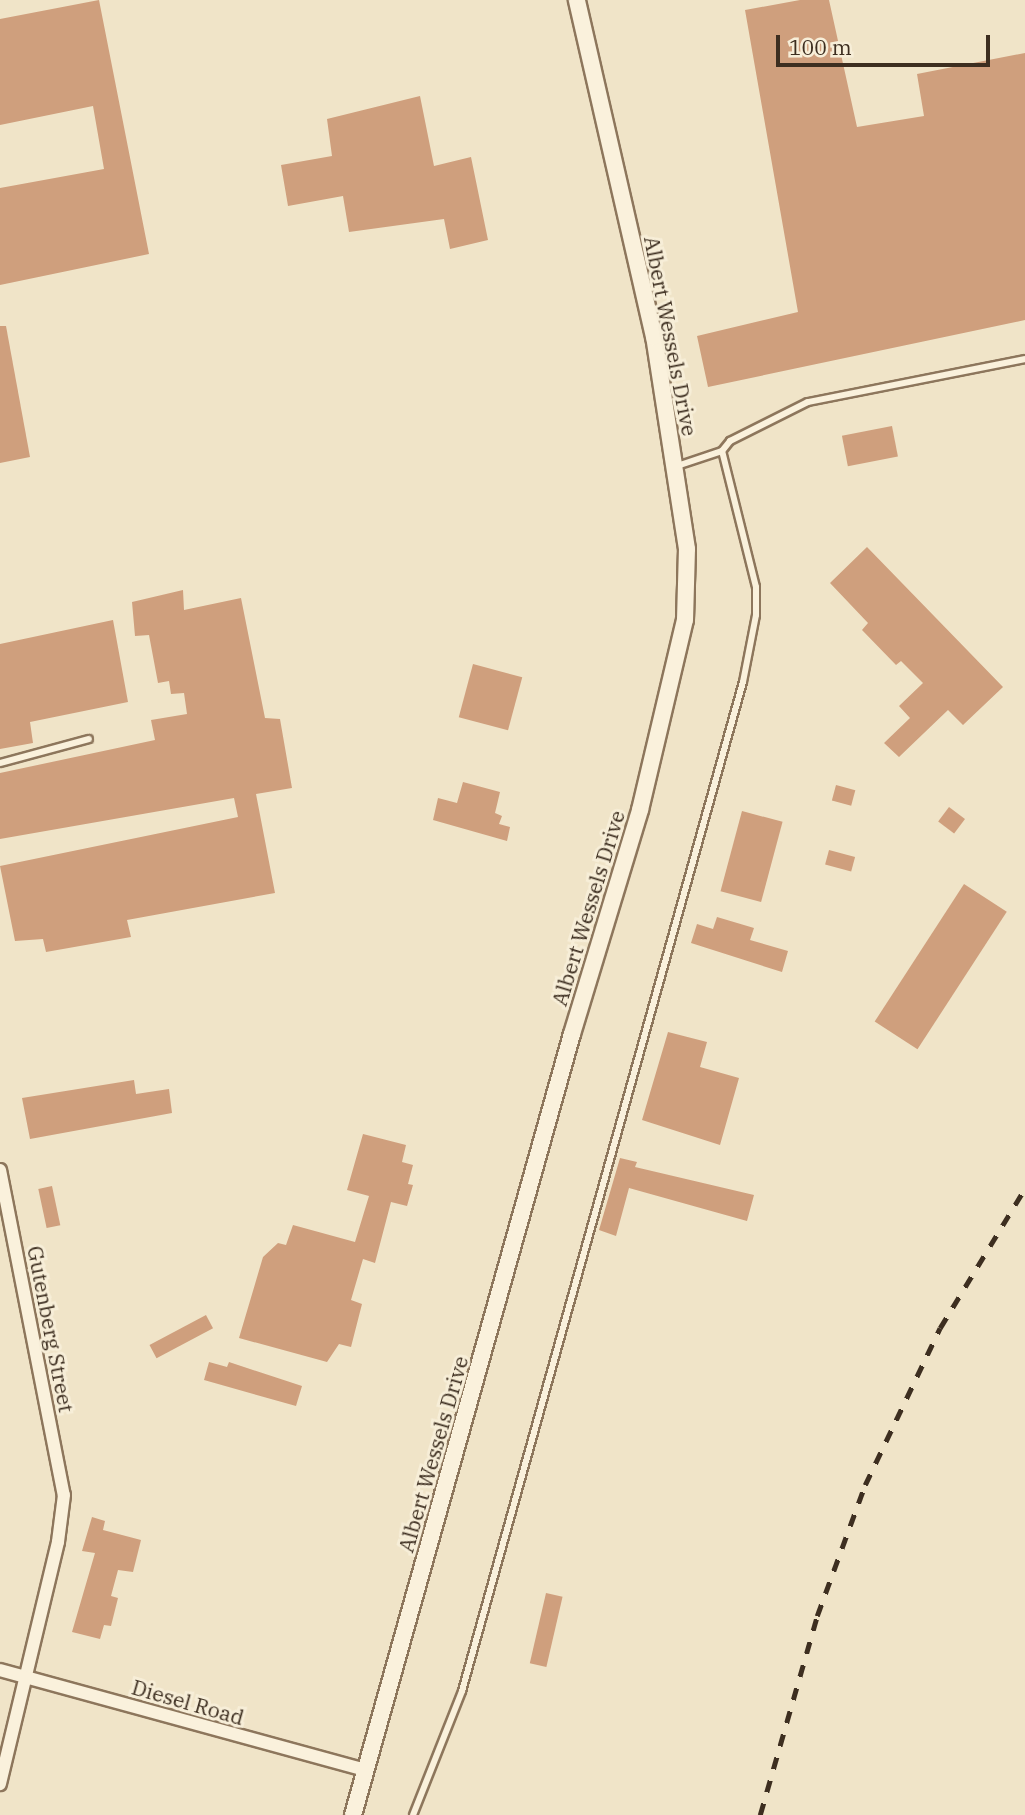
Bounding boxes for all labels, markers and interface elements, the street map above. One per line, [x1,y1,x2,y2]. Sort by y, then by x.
scale bar [780,21,993,65]
text: 100 m [789,33,852,61]
street label: Albert Wessels Drive [639,234,703,438]
street label: Albert Wessels Drive [546,807,630,1009]
street label: Gutenberg Street [23,1244,79,1414]
street label: Albert Wessels Drive [393,1353,473,1555]
street label: Diesel Road [129,1674,247,1730]

